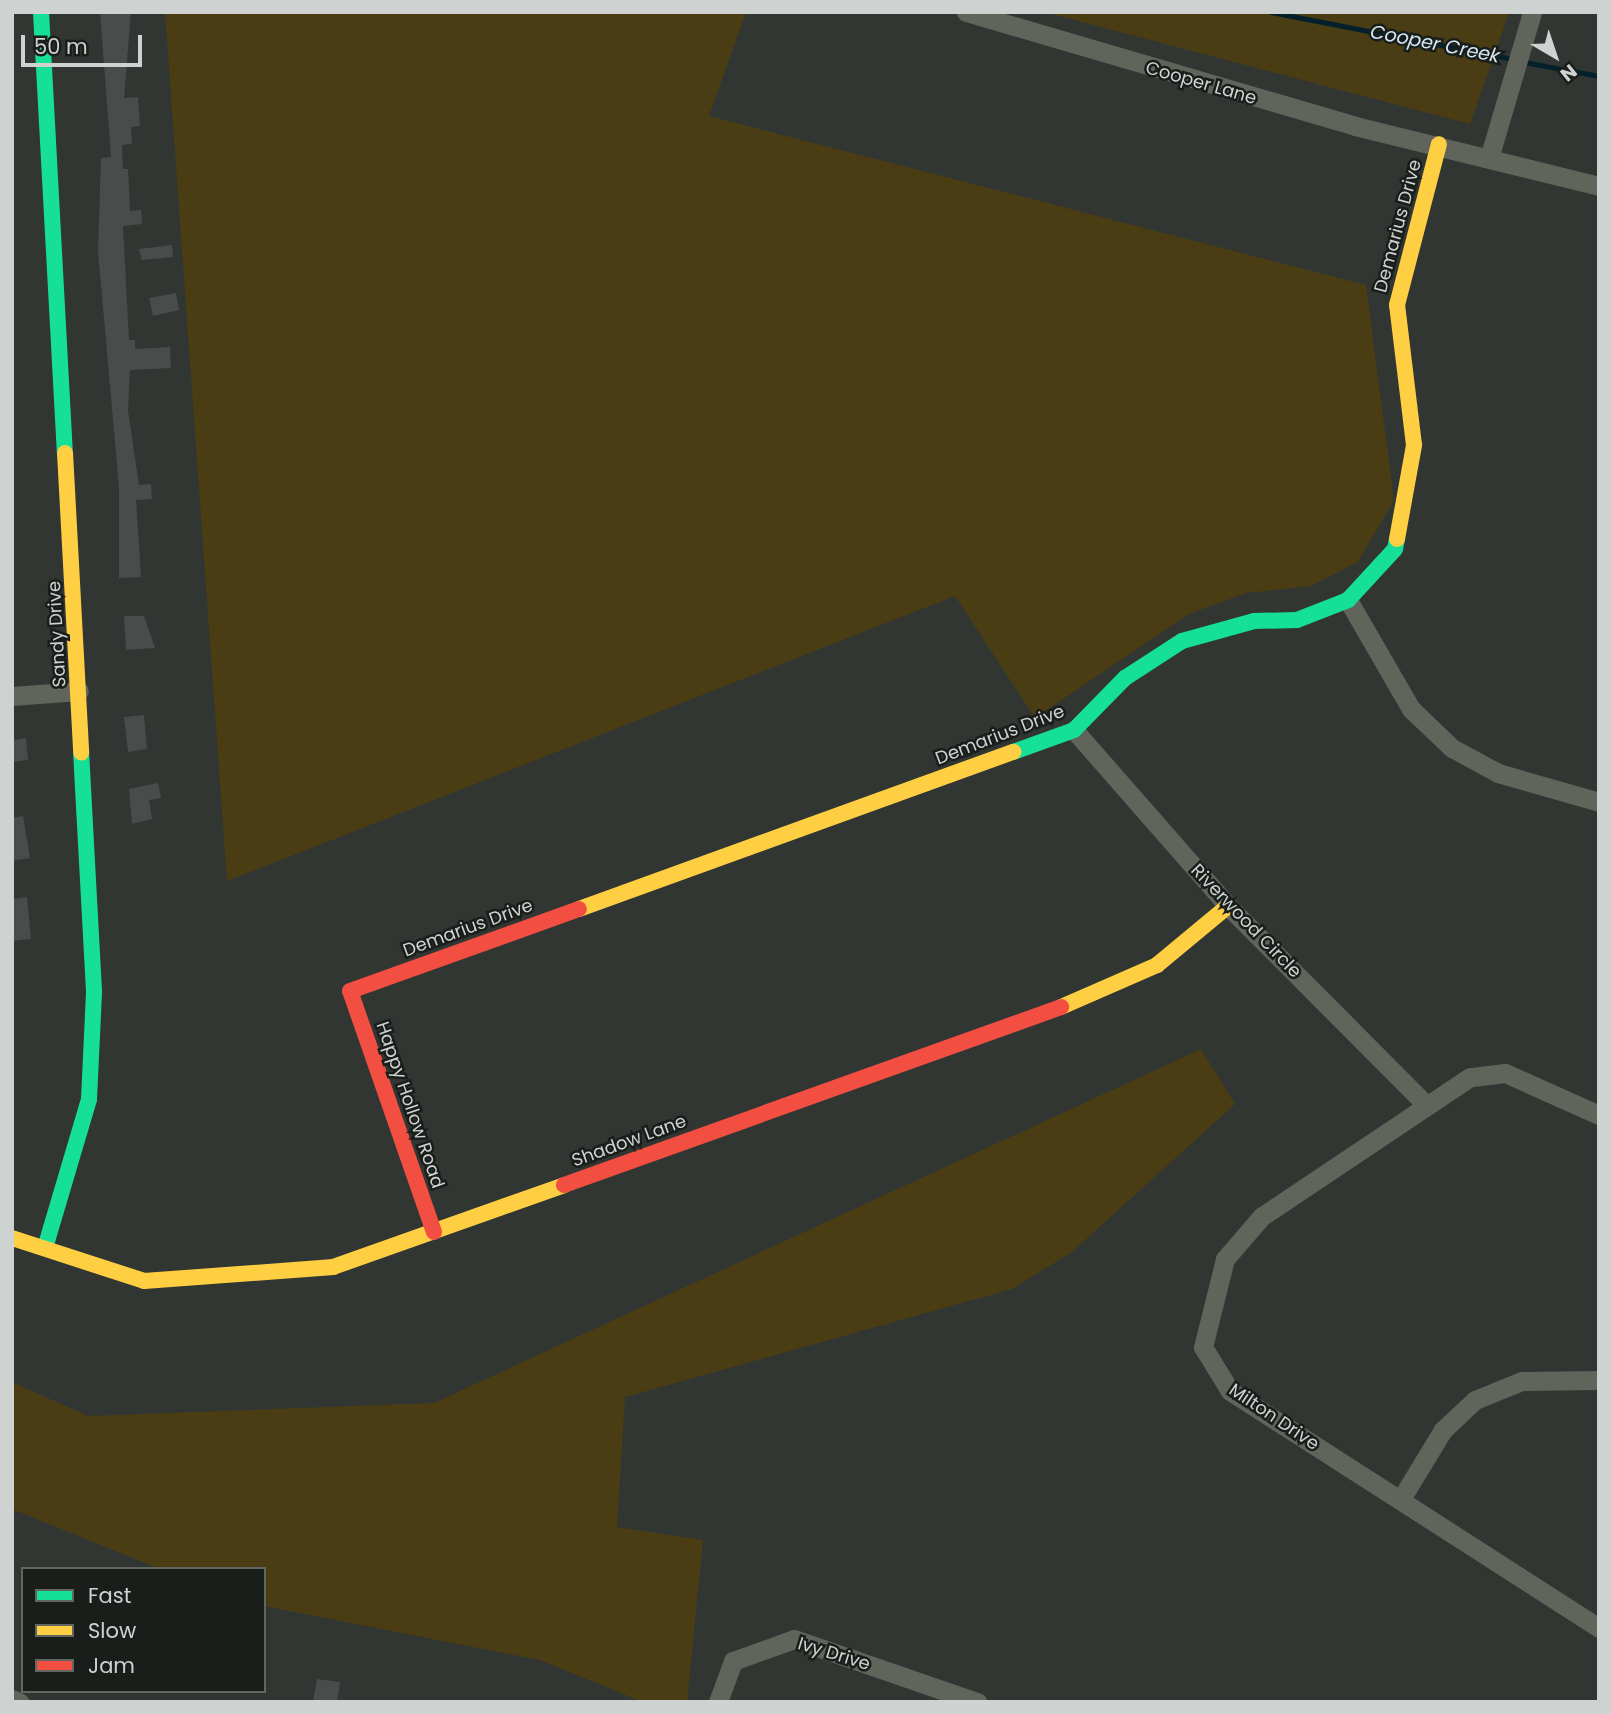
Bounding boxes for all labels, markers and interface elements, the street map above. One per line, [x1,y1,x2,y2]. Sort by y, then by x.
water label: Cooper Creek [1368,20,1502,68]
scale bar [24,21,145,65]
north arrow [1520,21,1590,91]
text: 50 m [34,32,88,61]
street label: Cooper Lane [1143,57,1259,109]
text: N [1554,58,1583,88]
street label: Demarius Drive [1370,157,1426,295]
street label: Sandy Drive [43,580,71,688]
street label: Demarius Drive [932,700,1068,770]
street label: Riverwood Circle [1186,860,1306,982]
street label: Demarius Drive [400,894,536,962]
street label: Happy Hollow Road [371,1019,449,1191]
street label: Shadow Lane [569,1110,689,1172]
street label: Milton Drive [1225,1379,1323,1455]
legend [21,1567,266,1693]
text: Fast [88,1581,131,1610]
text: Slow [88,1616,136,1645]
street label: Ivy Drive [795,1633,873,1675]
text: Jam [88,1651,135,1680]

